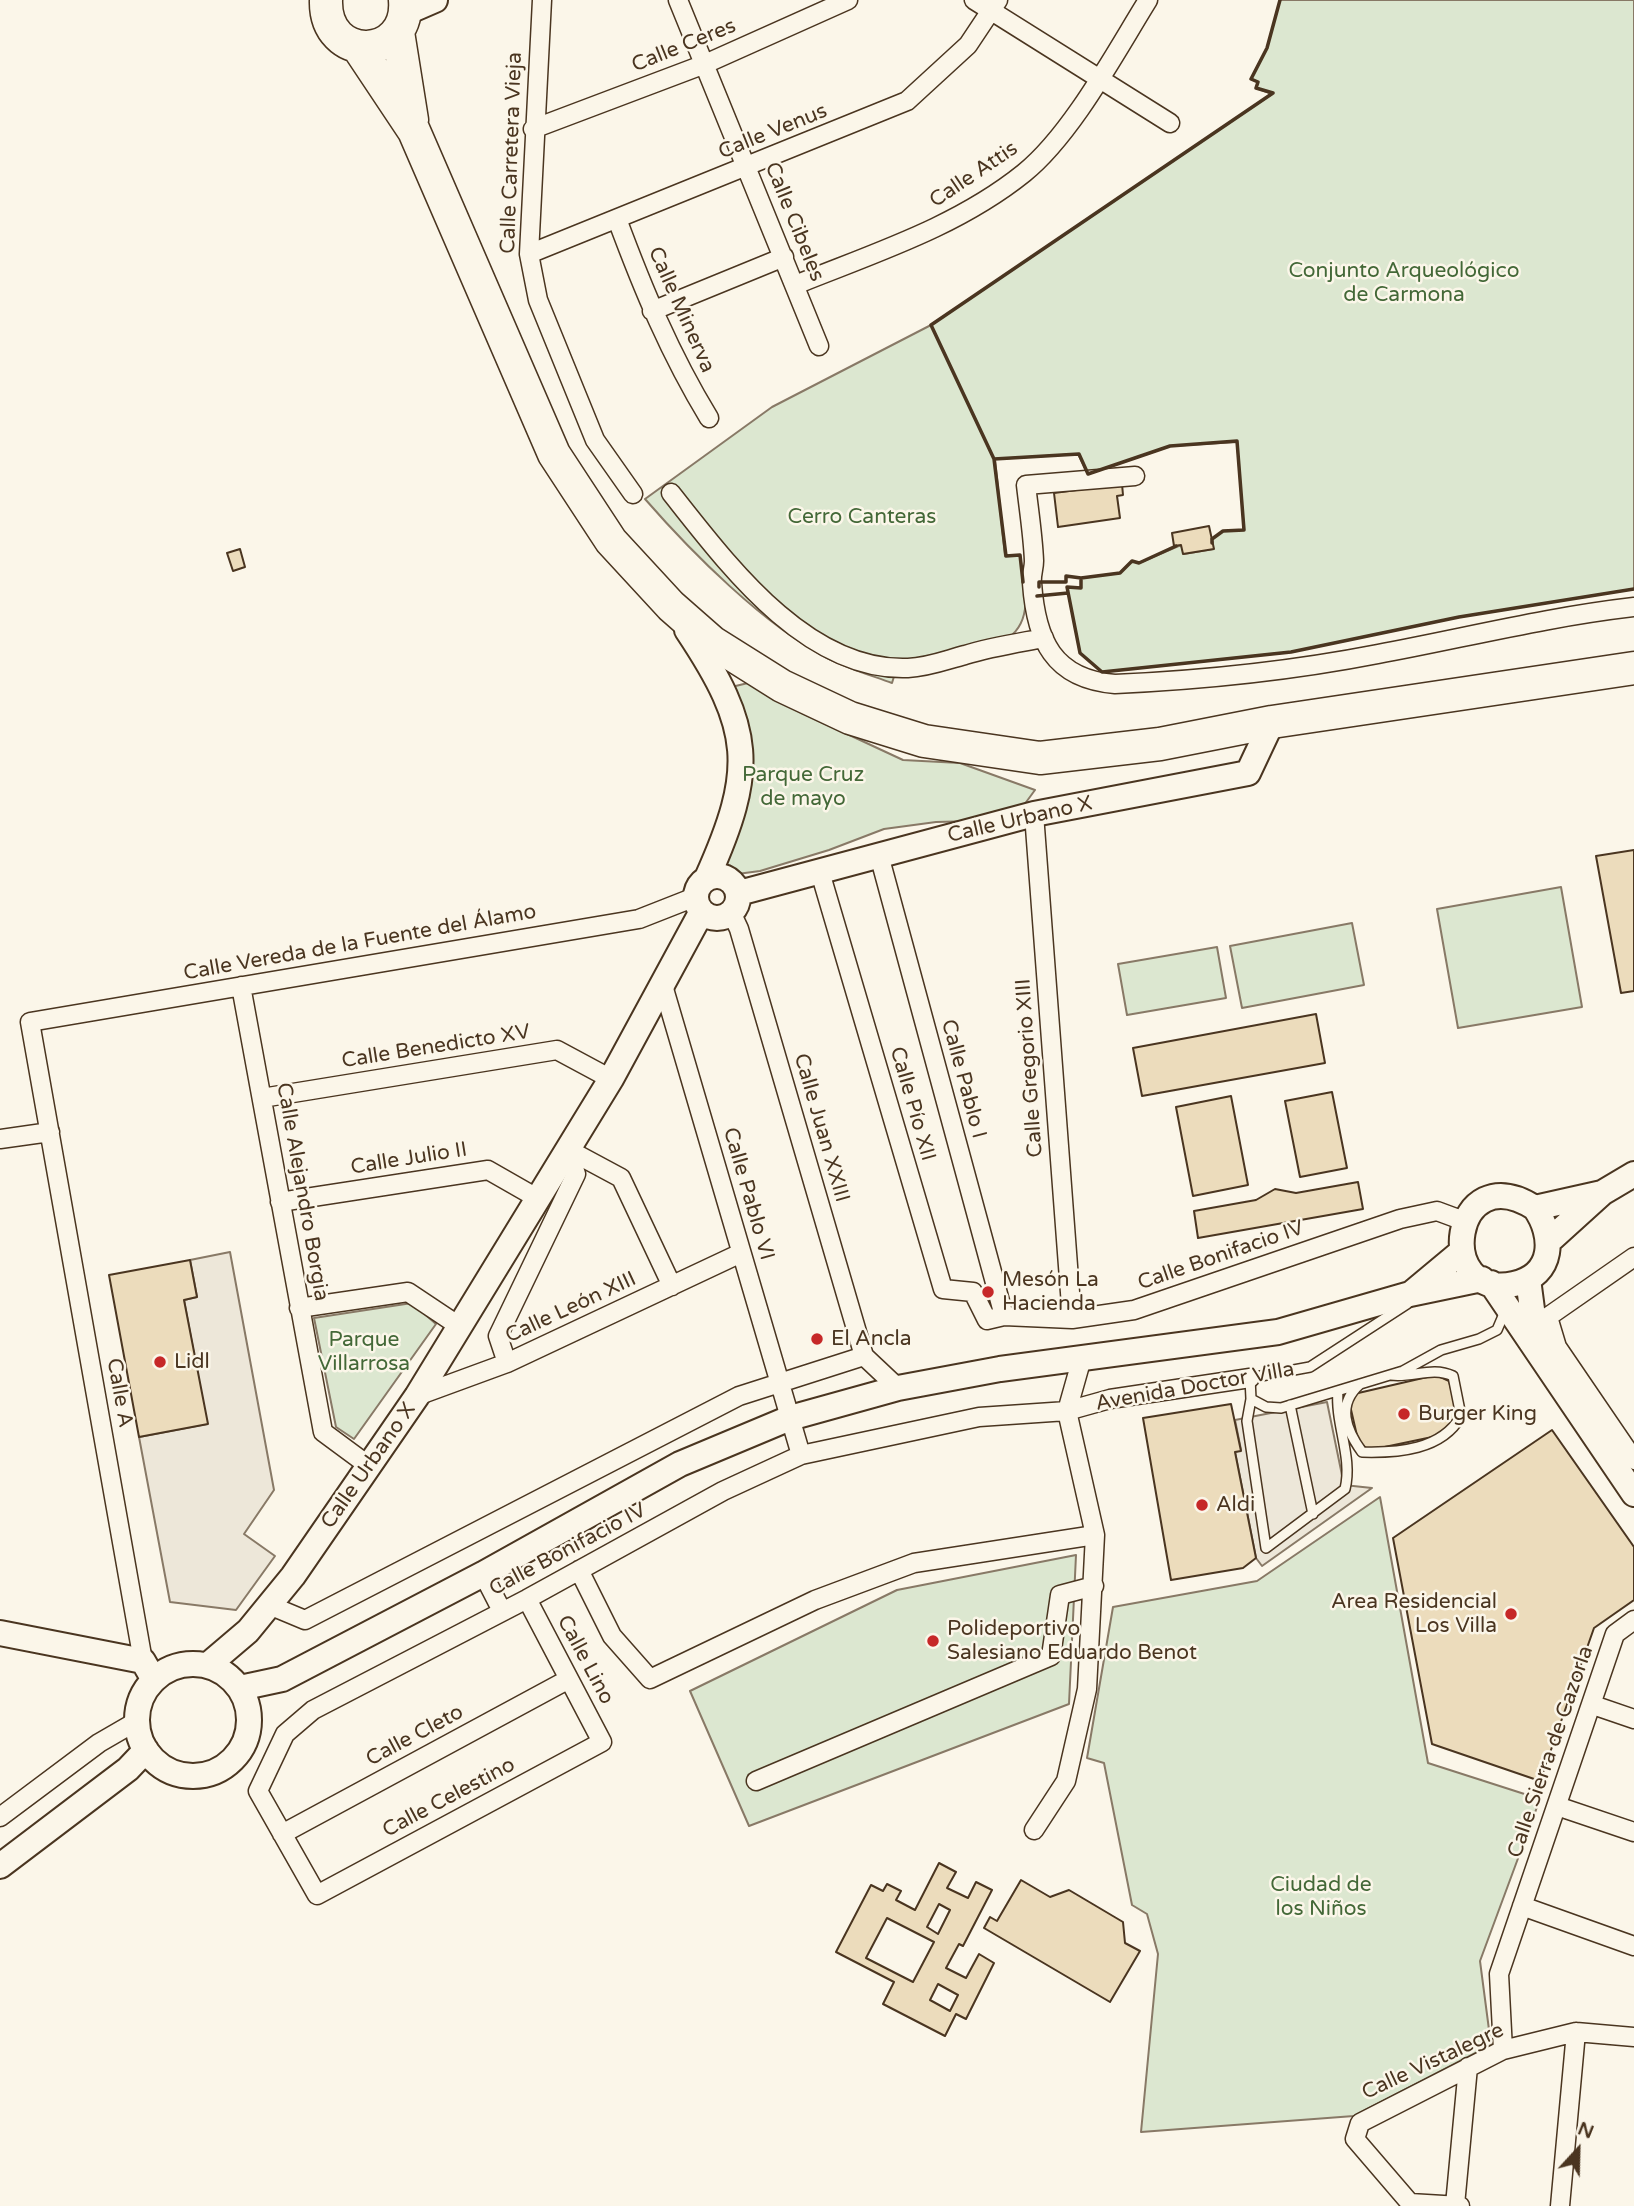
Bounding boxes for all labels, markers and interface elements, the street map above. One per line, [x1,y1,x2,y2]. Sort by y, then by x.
street label: Calle Ceres [628,14,740,78]
street label: Calle Carretera Vieja [496,52,528,254]
street label: Calle Venus [715,99,831,165]
street label: Calle Attis [925,136,1023,214]
street label: Calle Cibeles [759,159,829,285]
street label: Calle Minerva [642,243,720,377]
park label: Conjunto Arqueológico de Carmona [1289,258,1519,308]
park label: Cerro Canteras [788,504,936,530]
park label: Parque Cruz de mayo [742,762,864,812]
street label: Calle Urbano X [945,791,1095,849]
street label: Calle Vereda de la Fuente del Álamo [182,900,538,986]
street label: Calle Gregorio XIII [1011,978,1049,1158]
street label: Calle Pablo I [935,1017,991,1141]
street label: Calle Benedicto XV [340,1020,532,1074]
street label: Calle Pío XII [884,1044,940,1164]
street label: Calle Juan XXIII [788,1051,854,1205]
street label: Calle Alejandro Borgia [270,1081,334,1303]
street label: Calle Pablo VI [717,1125,779,1263]
street label: Calle Julio II [349,1137,469,1181]
street label: Calle Bonifacio IV [1135,1216,1307,1296]
street label: Calle León XIII [502,1267,640,1349]
place label: Mesón La Hacienda [1002,1267,1099,1317]
marker: Mesón La Hacienda [980,1284,996,1300]
place label: El Ancla [831,1326,912,1352]
park label: Parque Villarrosa [318,1327,410,1377]
marker: El Ancla [809,1331,825,1347]
place label: Lidl [174,1349,210,1375]
marker: Lidl [152,1354,168,1370]
street label: Calle A [101,1356,137,1430]
street label: Avenida Doctor Villa [1094,1357,1296,1417]
street label: Calle Urbano X [316,1398,422,1534]
place label: Burger King [1418,1401,1537,1427]
marker: Burger King [1396,1406,1412,1422]
place label: Aldi [1216,1492,1255,1518]
marker: Aldi [1194,1497,1210,1513]
street label: Calle Bonifacio IV [485,1498,651,1602]
place label: Area Residencial Los Villa [1331,1589,1497,1639]
marker: Area Residencial Los Villa [1503,1606,1519,1622]
street label: Calle Lino [551,1611,619,1709]
place label: Polideportivo Salesiano Eduardo Benot [947,1616,1197,1666]
marker: Polideportivo Salesiano Eduardo Benot [925,1633,941,1649]
street label: Calle Sierra de Cazorla [1503,1643,1599,1861]
street label: Calle Cleto [362,1700,468,1772]
street label: Calle Celestino [379,1753,519,1843]
park label: Ciudad de los Niños [1270,1872,1372,1922]
street label: Calle Vistalegre [1358,2018,1508,2106]
north arrow [1543,2115,1613,2185]
text: N [1575,2117,1597,2144]

